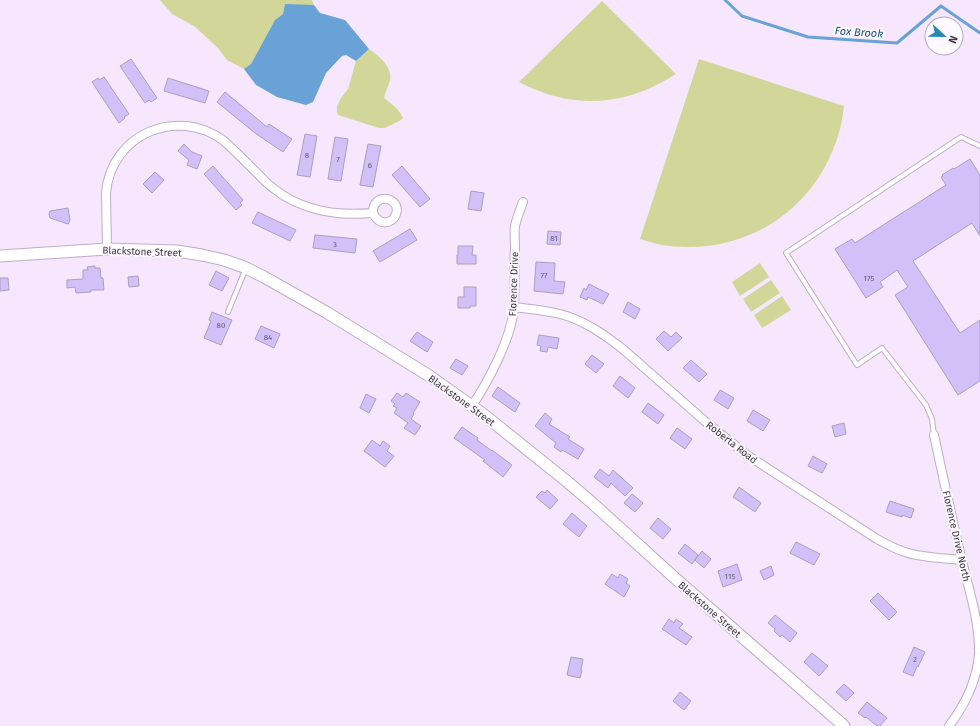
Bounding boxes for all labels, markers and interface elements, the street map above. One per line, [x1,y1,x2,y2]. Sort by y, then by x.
north arrow [924,16,964,56]
water label: Fox Brook [834,24,884,41]
text: N [945,34,960,45]
house number: 8 [305,151,310,160]
house number: 7 [336,155,340,164]
house number: 6 [368,161,372,170]
house number: 81 [550,234,558,243]
house number: 3 [333,240,337,249]
street label: Blackstone Street [102,245,182,259]
street label: Florence Drive [507,252,521,316]
house number: 77 [540,271,548,280]
house number: 175 [864,274,874,283]
house number: 80 [217,321,226,330]
house number: 84 [264,333,273,342]
street label: Blackstone Street [426,373,497,429]
street label: Roberta Road [703,419,759,467]
street label: Florence Drive North [940,489,972,583]
house number: 115 [725,572,735,581]
street label: Blackstone Street [675,579,744,641]
house number: 2 [913,655,917,664]

